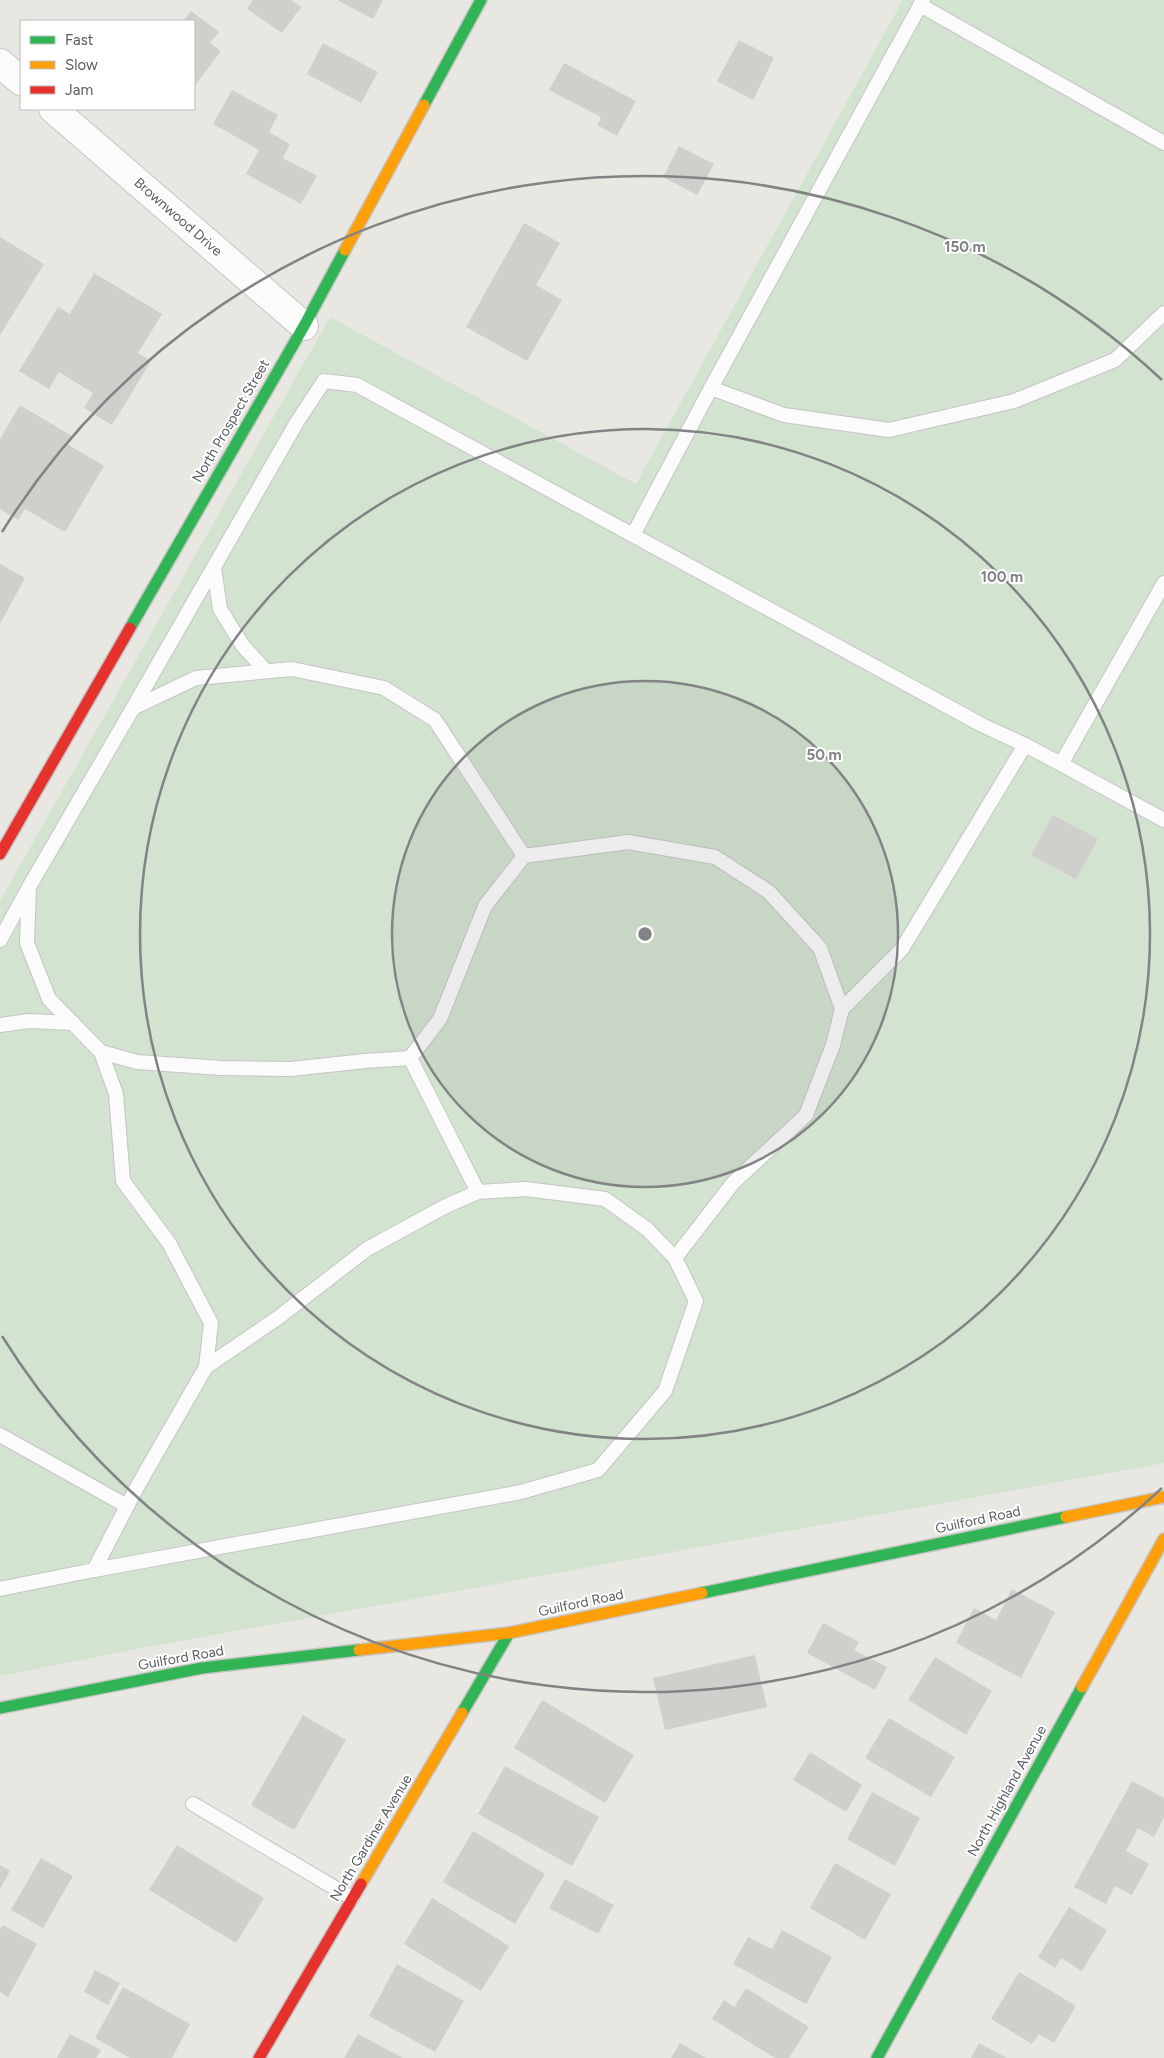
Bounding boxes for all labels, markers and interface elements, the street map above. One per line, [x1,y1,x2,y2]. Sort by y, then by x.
legend [20,20,195,110]
text: Fast [65,31,94,49]
text: Slow [65,56,98,74]
text: Jam [65,81,93,99]
street label: Brownwood Drive [131,174,226,260]
text: 150 m [944,238,986,256]
street label: North Prospect Street [189,357,273,485]
text: 100 m [981,568,1023,586]
text: 50 m [806,746,842,764]
centre of rings [636,925,654,943]
street label: Guilford Road [934,1503,1022,1537]
street label: Guilford Road [537,1586,625,1620]
street label: Guilford Road [137,1642,225,1674]
street label: North Highland Avenue [964,1722,1050,1859]
street label: North Gardiner Avenue [326,1771,416,1905]

